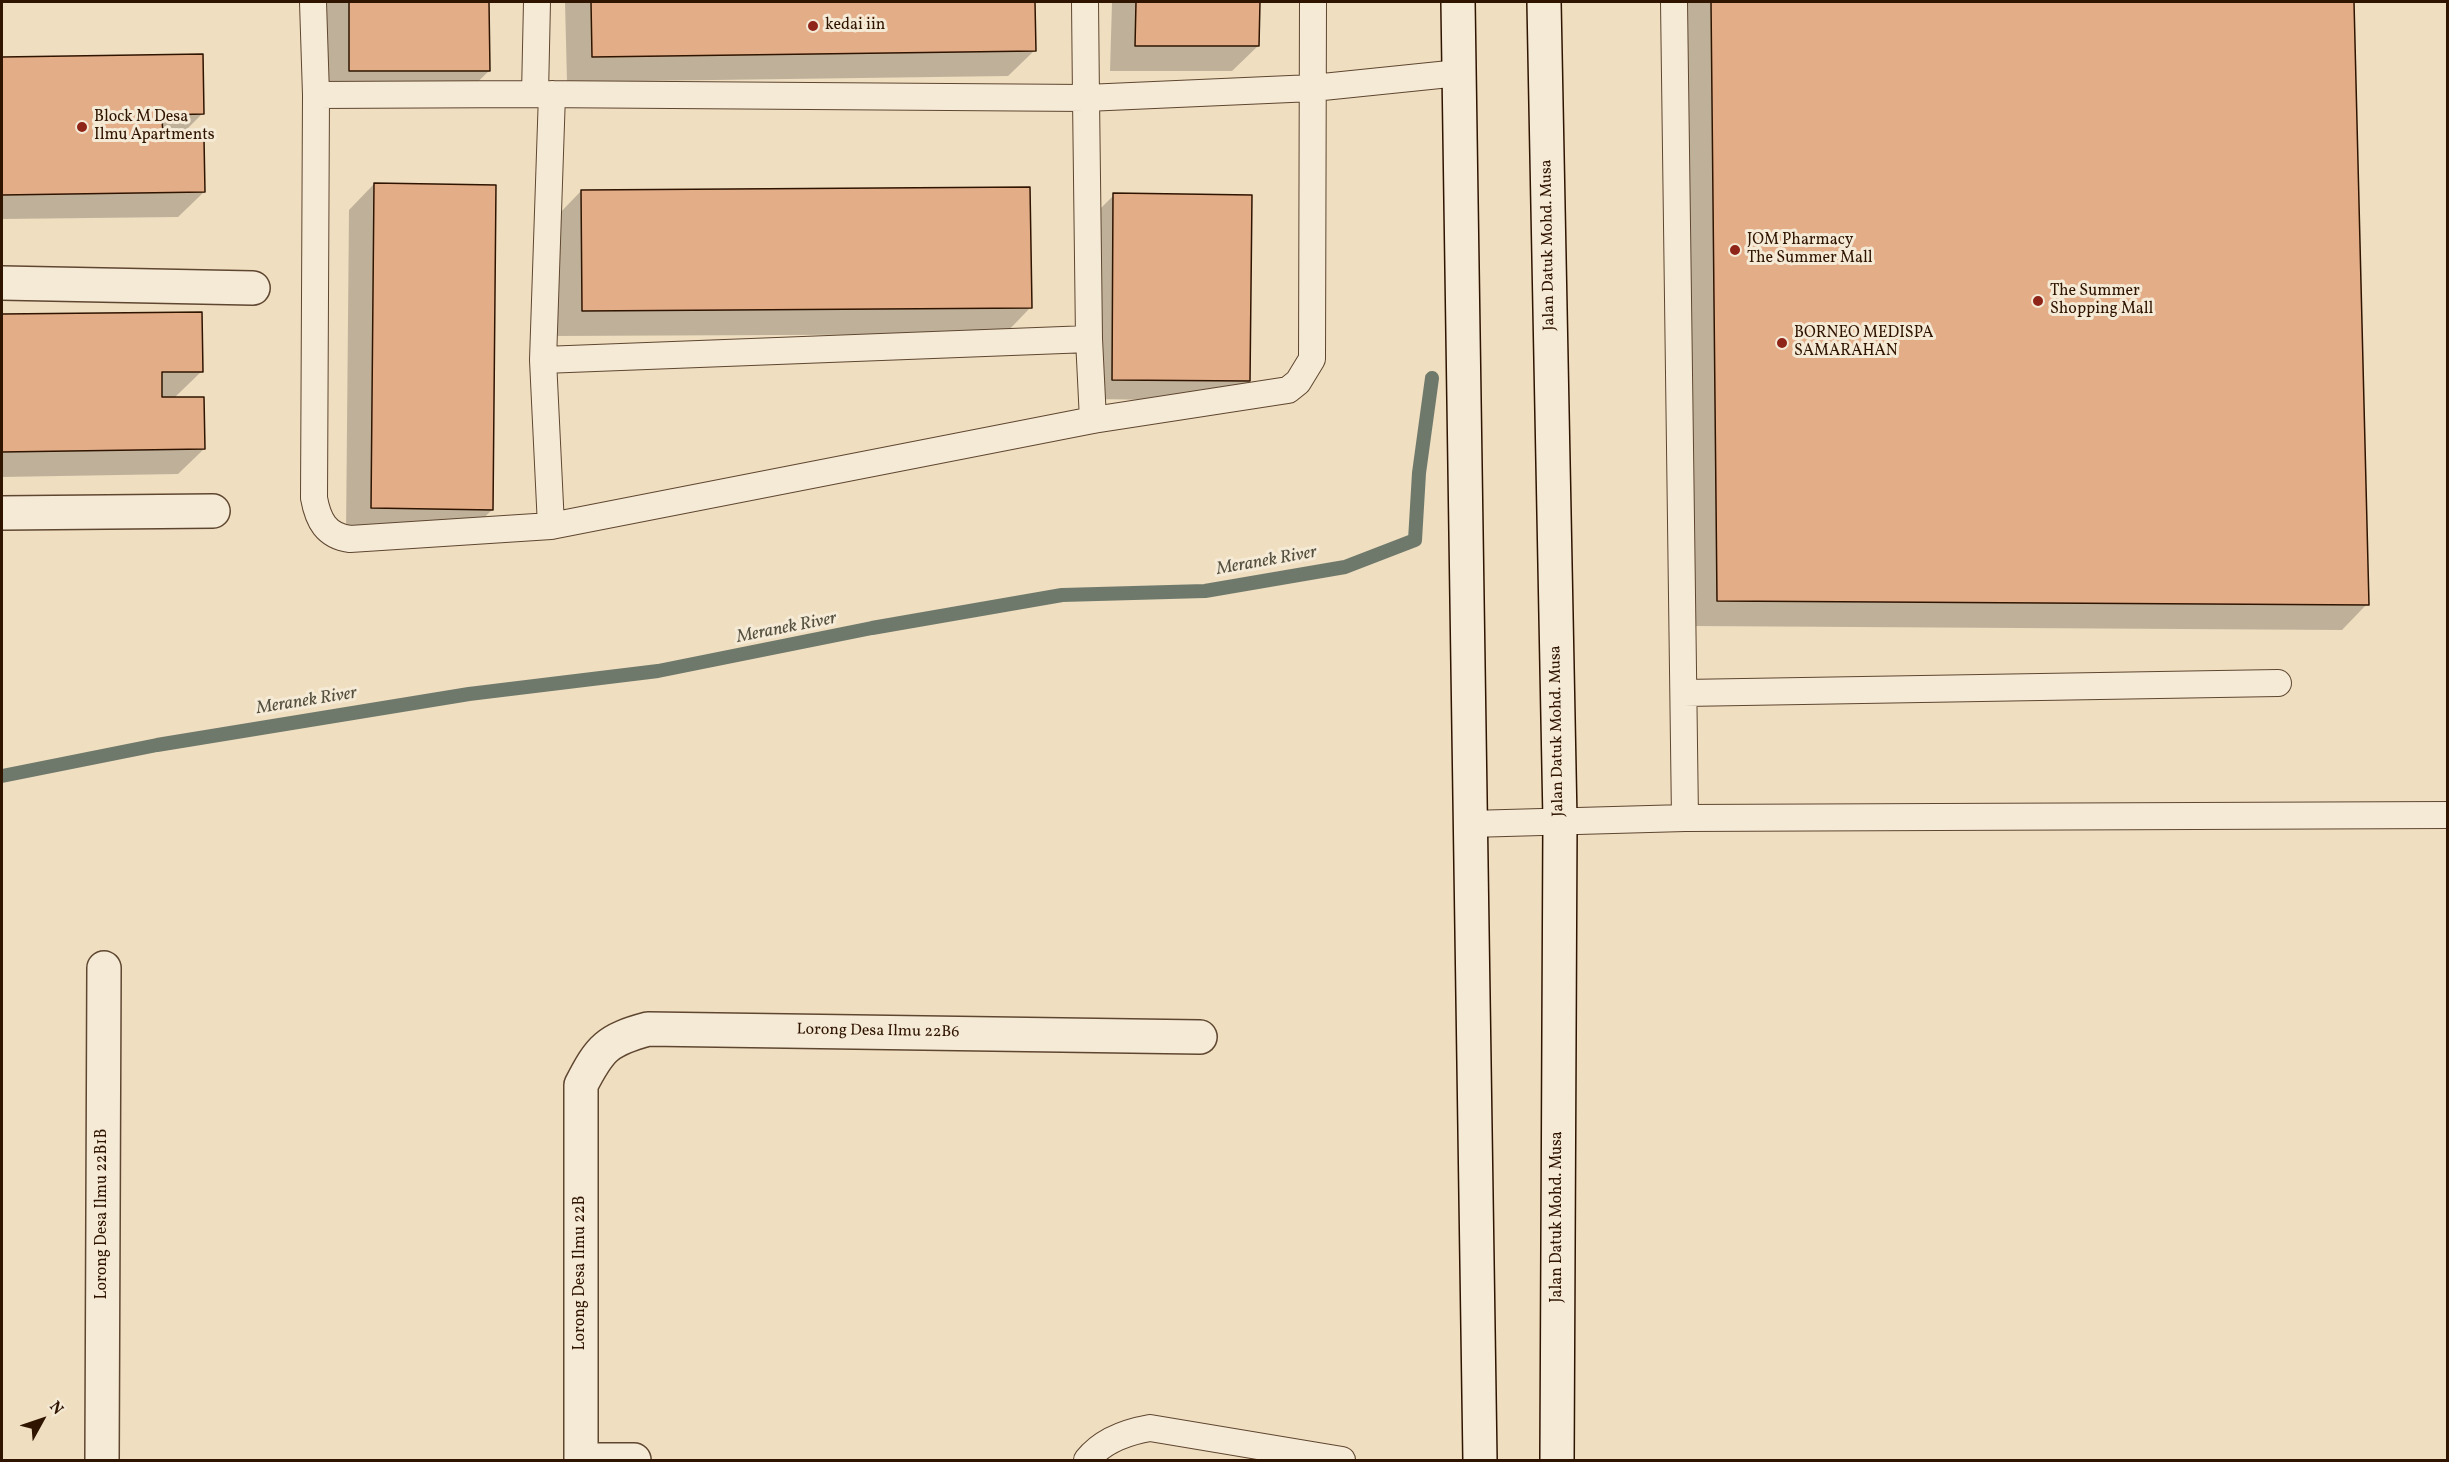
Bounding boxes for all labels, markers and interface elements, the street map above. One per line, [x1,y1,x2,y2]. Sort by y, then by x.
place label: kedai iin [825,16,885,36]
marker: kedai iin [806,19,820,33]
place label: Block M Desa Ilmu Apartments [94,108,215,146]
marker: Block M Desa Ilmu Apartments [75,120,89,134]
street label: Jalan Datuk Mohd. Musa [1538,159,1560,331]
place label: JOM Pharmacy The Summer Mall [1747,231,1872,269]
marker: JOM Pharmacy The Summer Mall [1728,243,1742,257]
place label: The Summer Shopping Mall [2050,282,2153,320]
marker: The Summer Shopping Mall [2031,294,2045,308]
place label: BORNEO MEDISPA SAMARAHAN [1794,324,1933,362]
marker: BORNEO MEDISPA SAMARAHAN [1775,336,1789,350]
water label: Meranek River [1215,543,1319,581]
water label: Meranek River [735,609,839,649]
street label: Jalan Datuk Mohd. Musa [1547,645,1569,817]
water label: Meranek River [255,683,359,721]
street label: Lorong Desa Ilmu 22B6 [796,1021,960,1043]
street label: Lorong Desa Ilmu 22B1B [93,1128,113,1300]
street label: Jalan Datuk Mohd. Musa [1548,1131,1568,1303]
street label: Lorong Desa Ilmu 22B [571,1196,591,1350]
north arrow [12,1390,72,1450]
text: N [44,1397,68,1420]

